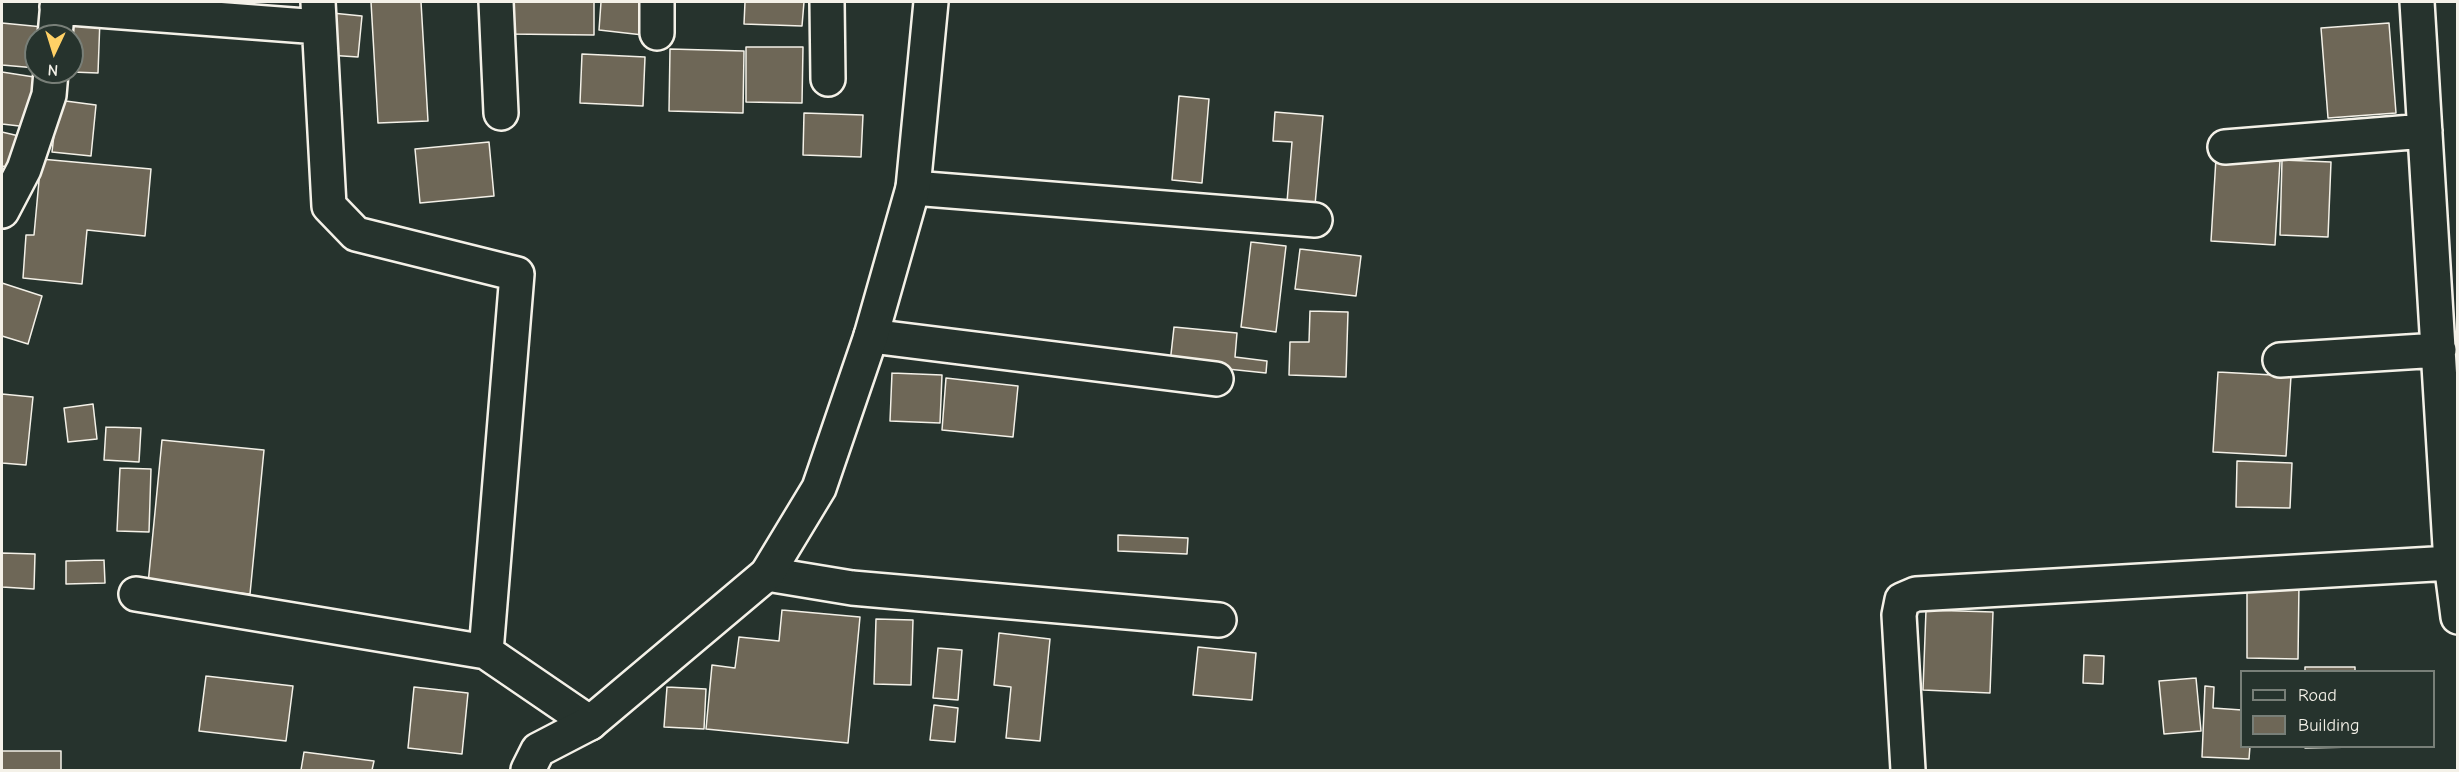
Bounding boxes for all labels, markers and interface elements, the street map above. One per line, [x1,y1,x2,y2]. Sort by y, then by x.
north arrow [24,24,84,84]
text: N [47,61,59,79]
legend [2240,670,2435,748]
text: Road [2298,685,2337,706]
text: Building [2298,715,2360,736]

